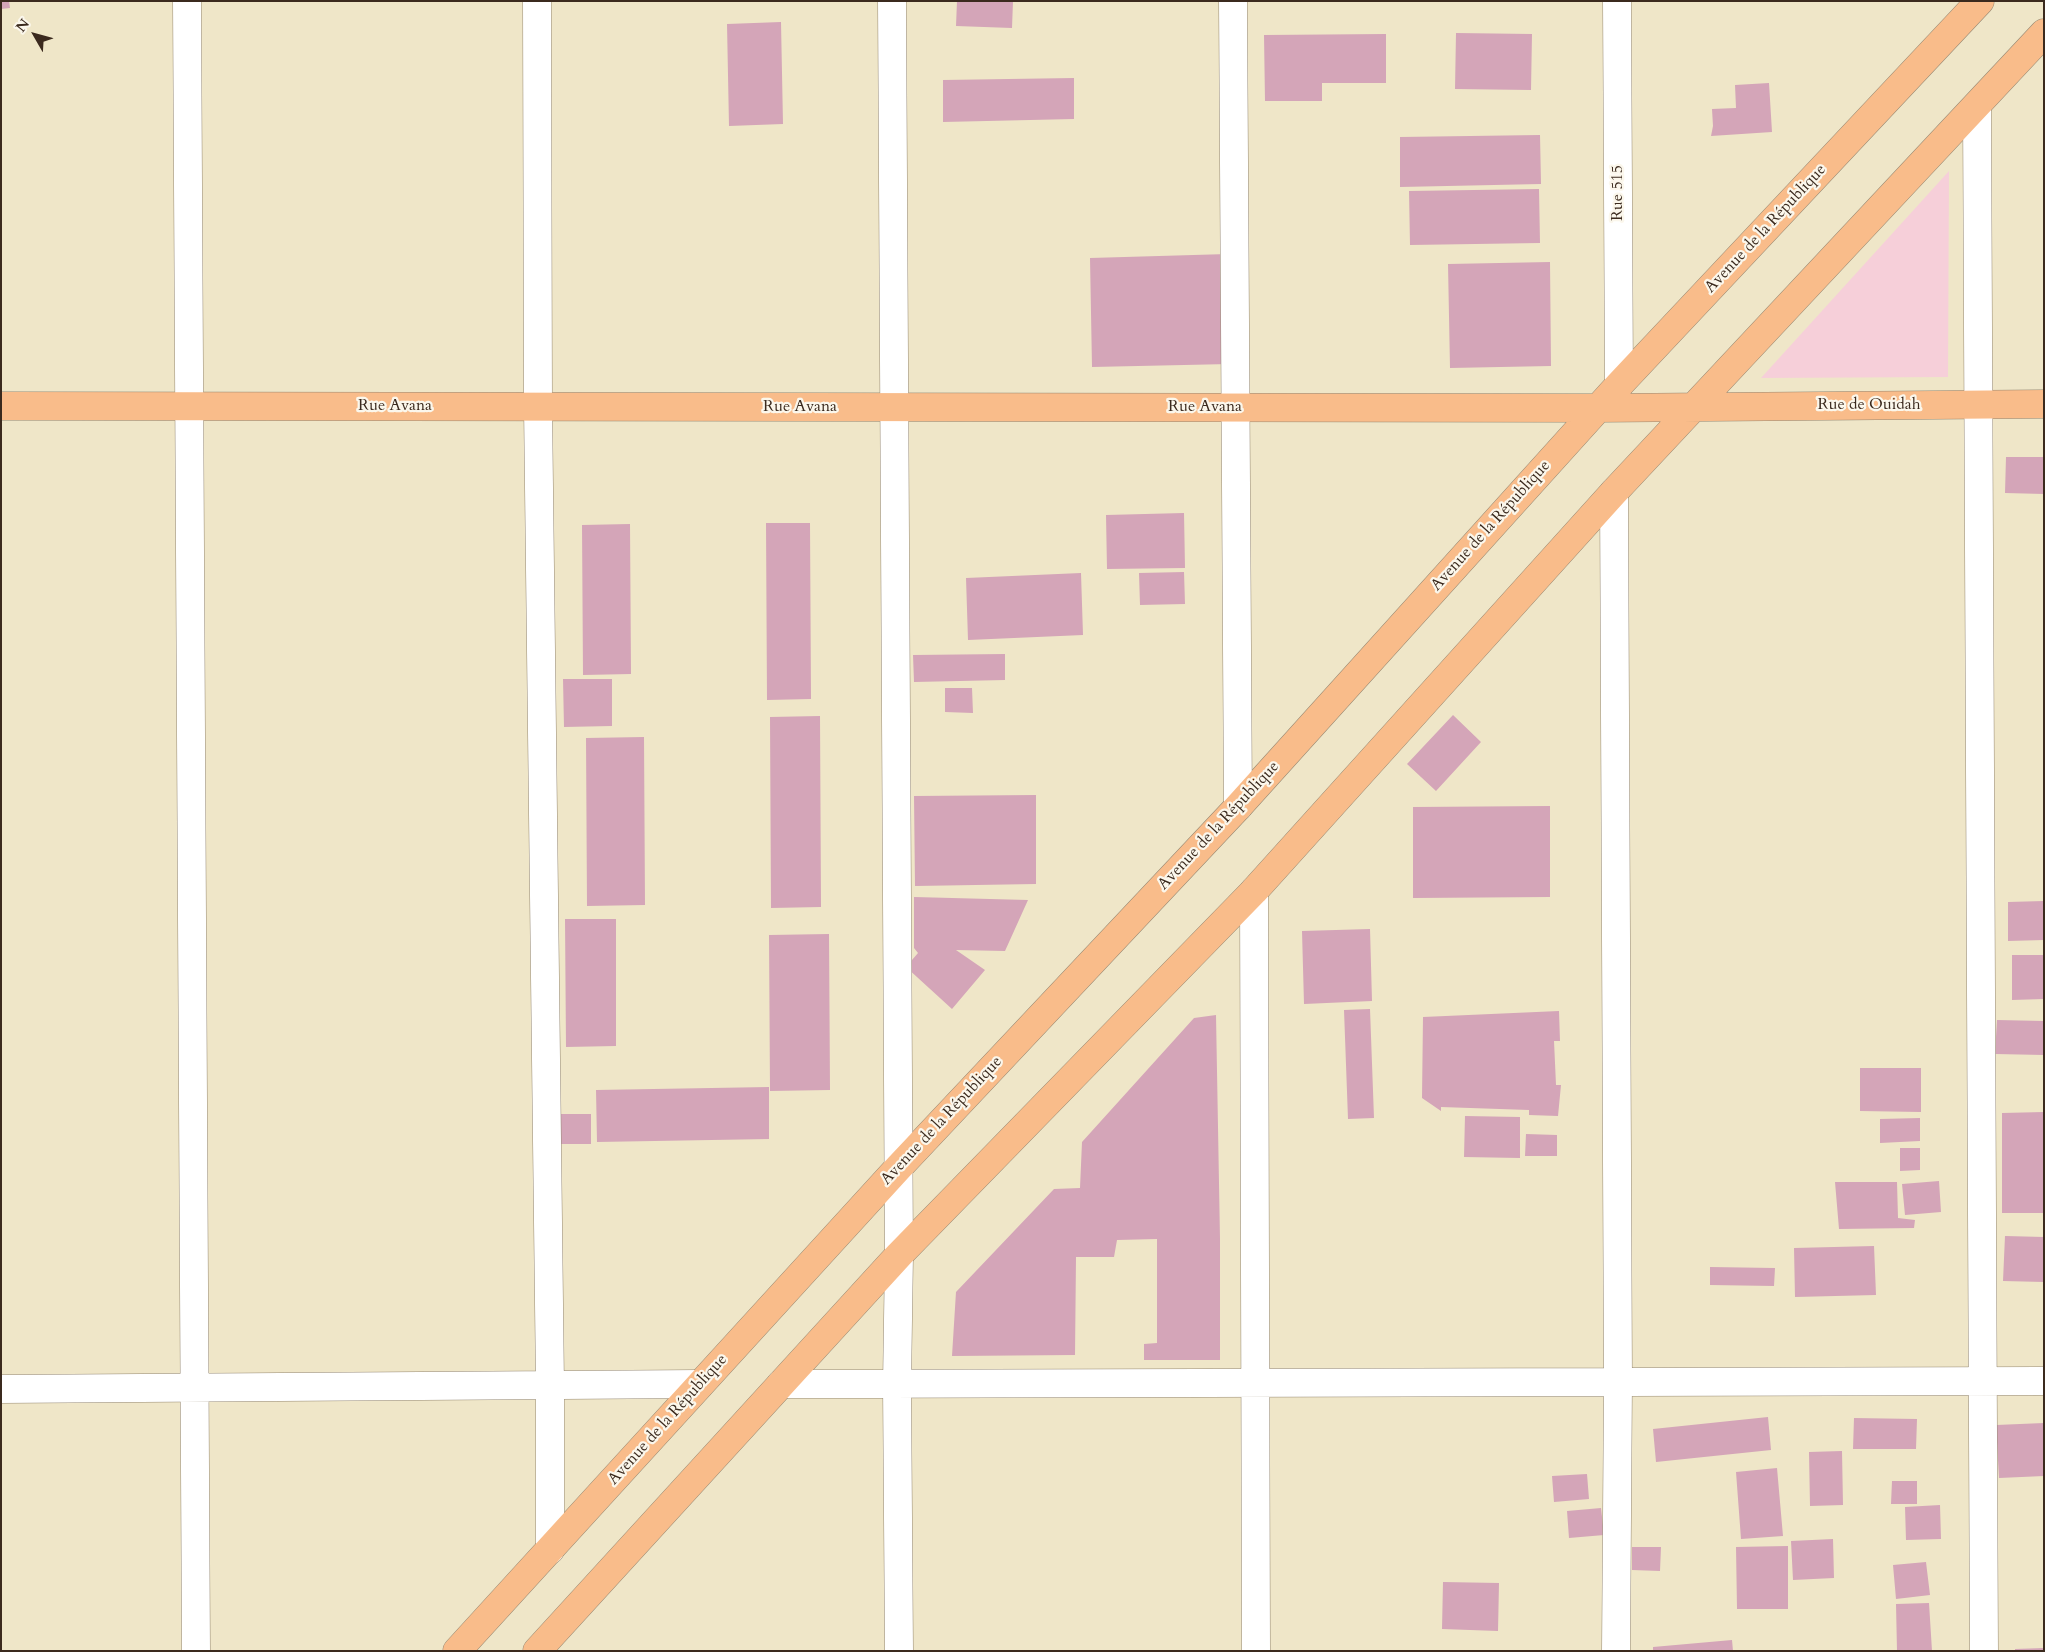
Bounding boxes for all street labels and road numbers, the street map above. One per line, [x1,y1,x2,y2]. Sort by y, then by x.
street label: Avenue de la République [1701,161,1831,297]
street label: Rue 515 [1608,165,1628,221]
street label: Rue de Ouidah [1818,395,1920,415]
street label: Rue Avana [358,396,432,416]
street label: Rue Avana [763,397,837,417]
street label: Rue Avana [1168,397,1242,417]
street label: Avenue de la République [1427,457,1555,595]
street label: Avenue de la République [1154,758,1284,894]
street label: Avenue de la République [877,1053,1007,1189]
street label: Avenue de la République [604,1351,732,1489]

